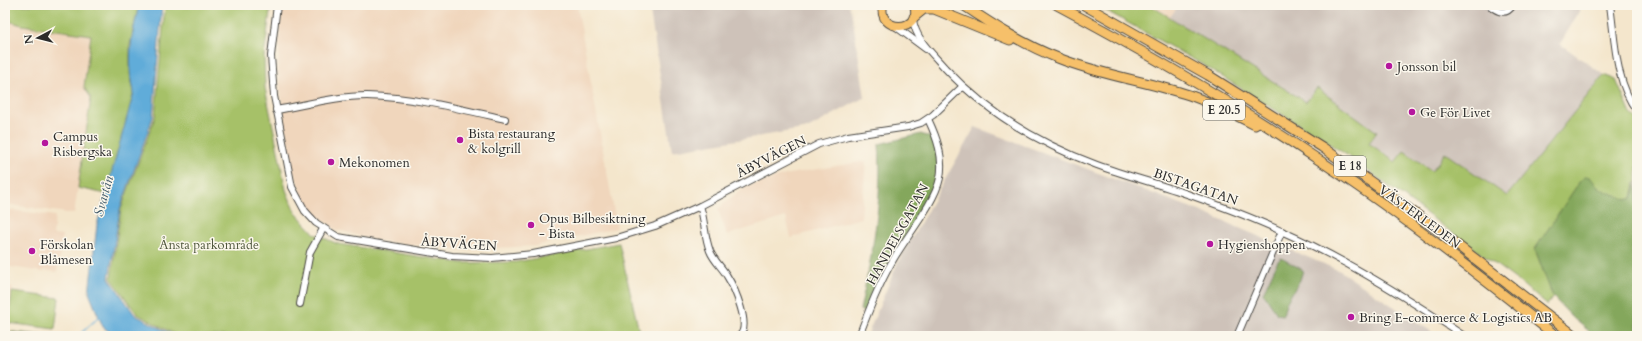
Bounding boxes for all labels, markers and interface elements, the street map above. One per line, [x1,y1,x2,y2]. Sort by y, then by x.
north arrow [18,18,58,58]
text: N [20,33,37,45]
place label: Jonsson bil [1395,58,1457,76]
marker: Jonsson bil [1384,61,1394,71]
road number: E 20.5 [1203,100,1245,120]
place label: Ge För Livet [1420,104,1490,122]
marker: Ge För Livet [1407,107,1417,117]
place label: Bista restaurang & kolgrill [468,125,556,158]
place label: Campus Risbergska [53,128,112,161]
street label: ÅBYVÄGEN [734,132,809,182]
marker: Bista restaurang & kolgrill [455,135,465,145]
marker: Campus Risbergska [40,138,50,148]
place label: Mekonomen [339,154,410,172]
road number: E 18 [1334,156,1366,176]
marker: Mekonomen [326,157,336,167]
street label: BISTAGATAN [1151,164,1240,210]
water label: Svartån [89,174,118,218]
street label: HANDELSGATAN [862,180,933,289]
street label: VÄSTERLEDEN [1375,181,1464,253]
place label: Opus Bilbesiktning - Bista [539,210,646,243]
marker: Opus Bilbesiktning - Bista [526,220,536,230]
street label: ÅBYVÄGEN [420,232,497,256]
place label: Förskolan Blåmesen [40,236,94,269]
park label: Ånsta parkområde [159,236,259,254]
place label: Hygienshoppen [1218,236,1306,254]
marker: Hygienshoppen [1205,239,1215,249]
marker: Förskolan Blåmesen [27,246,37,256]
place label: Bring E-commerce & Logistics AB [1359,309,1552,327]
marker: Bring E-commerce & Logistics AB [1346,312,1356,322]

